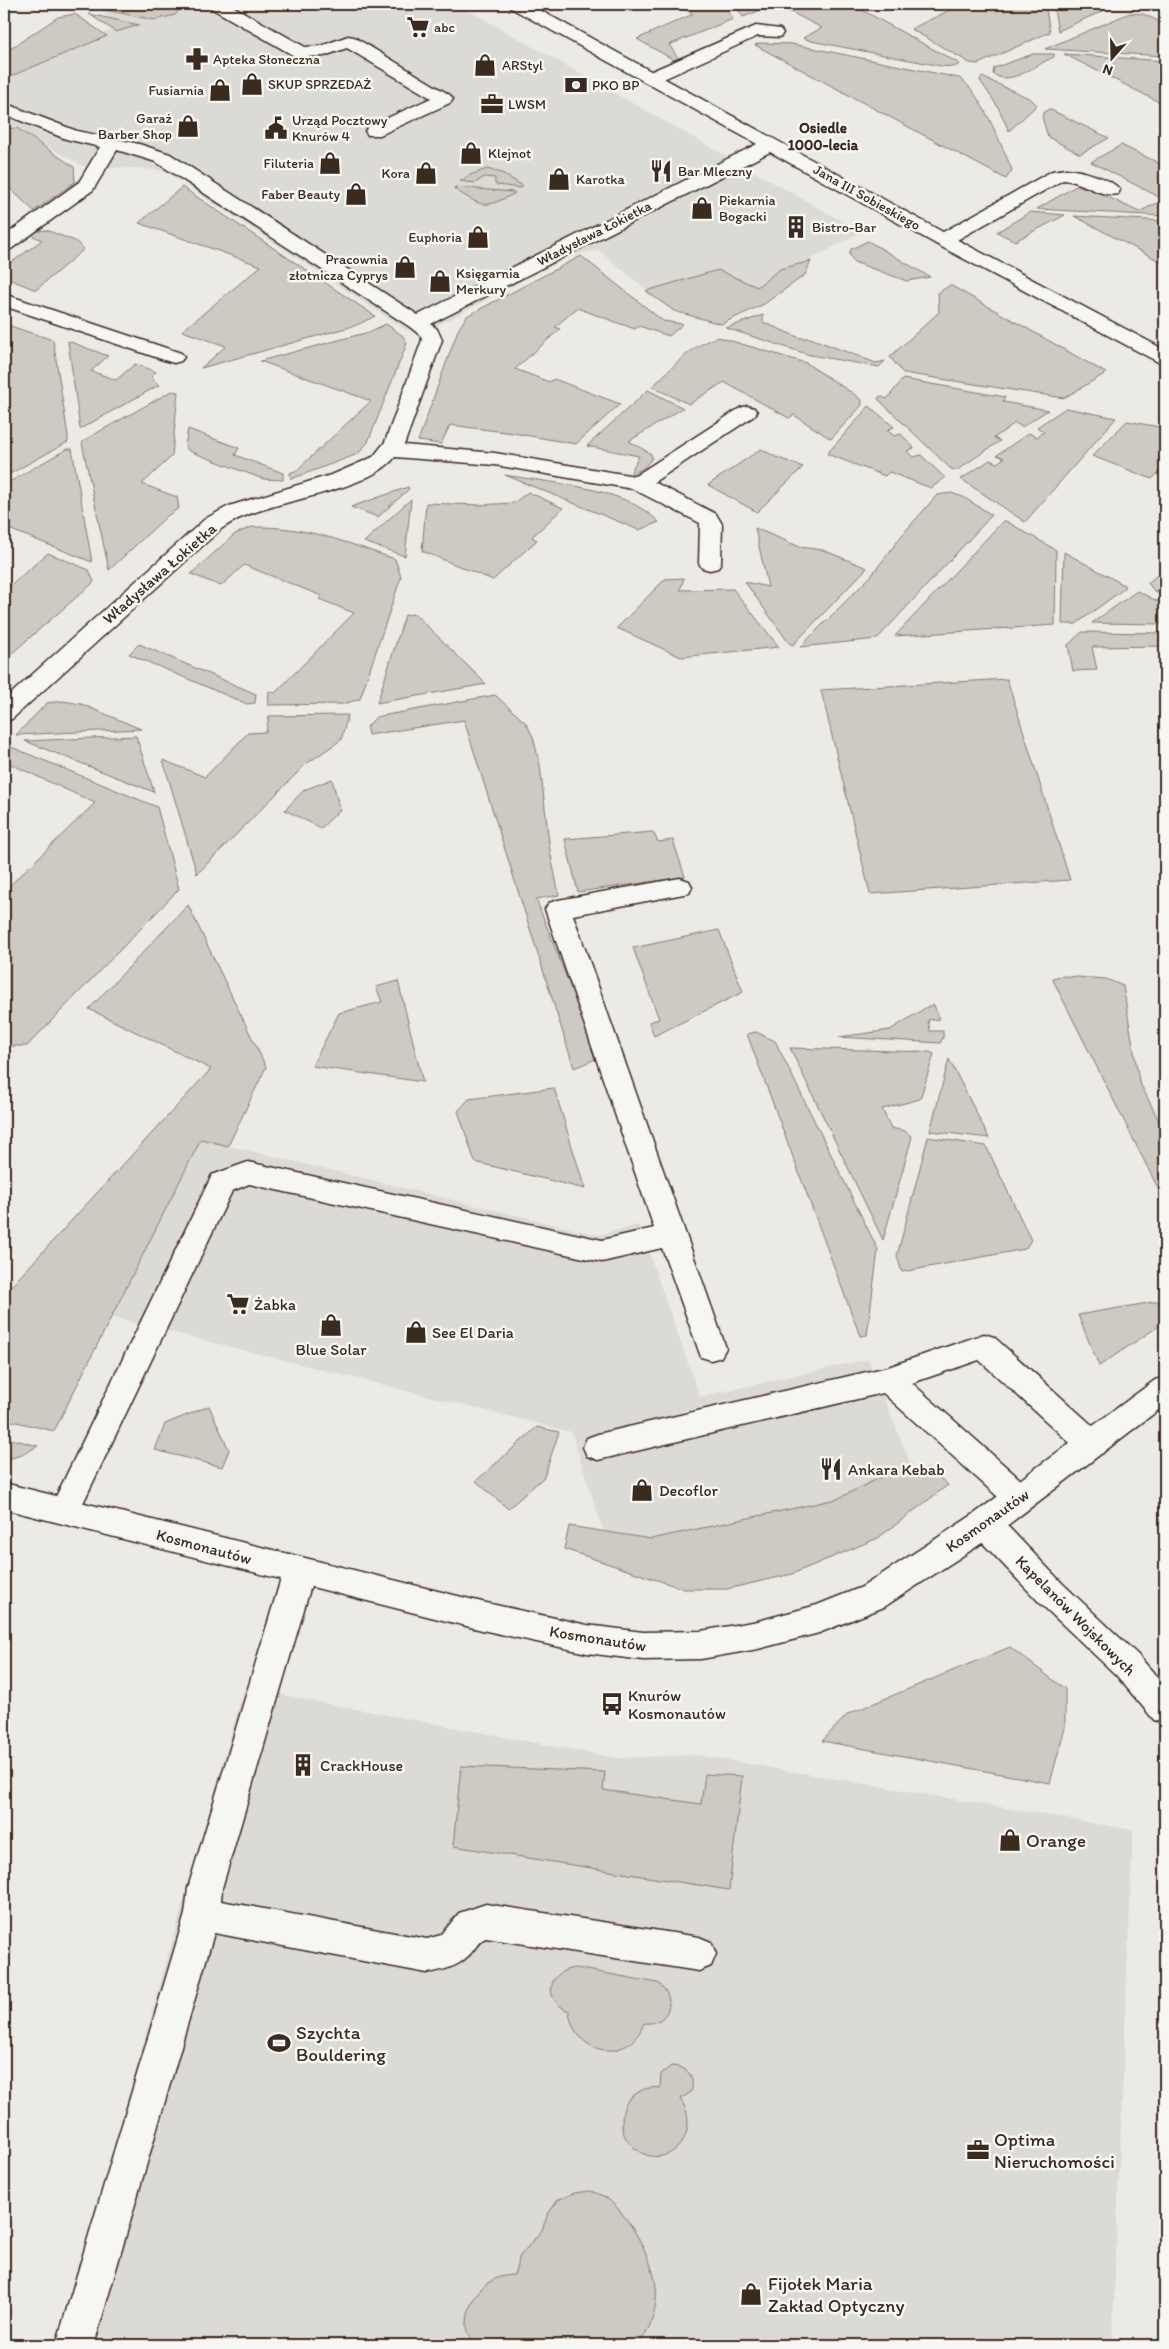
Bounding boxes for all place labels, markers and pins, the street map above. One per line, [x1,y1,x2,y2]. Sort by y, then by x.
supermarket icon: abc [405,14,431,40]
place label: abc [434,19,455,36]
pharmacy icon: Apteka Słoneczna [184,46,210,72]
place label: Apteka Słoneczna [213,51,320,68]
shop icon: ARStyl [472,52,498,78]
place label: ARStyl [502,57,543,74]
shop icon: SKUP SPRZEDAŻ [239,71,265,97]
bank icon: PKO BP [563,72,589,98]
place label: SKUP SPRZEDAŻ [268,76,371,93]
shop icon: Fusiarnia [207,77,233,103]
place label: PKO BP [592,77,639,94]
place label: Fusiarnia [148,82,204,99]
office icon: LWSM [479,91,505,117]
place label: LWSM [508,96,546,113]
place label: Garaż Barber Shop [98,110,172,143]
place label: Urząd Pocztowy Knurów 4 [292,112,388,145]
shop icon: Garaż Barber Shop [175,113,201,139]
public building icon: Urząd Pocztowy Knurów 4 [263,115,289,141]
shop icon: Klejnot [458,140,484,166]
place label: Klejnot [488,145,531,162]
shop icon: Filuteria [317,150,343,176]
place label: Filuteria [264,155,314,172]
restaurant icon: Bar Mleczny [648,158,674,184]
shop icon: Kora [413,160,439,186]
place label: Bar Mleczny [678,163,752,180]
place label: Kora [382,165,410,182]
shop icon: Karotka [546,166,572,192]
place label: Karotka [576,171,625,188]
shop icon: Faber Beauty [343,181,369,207]
place label: Faber Beauty [261,186,340,203]
place label: Piekarnia Bogacki [719,192,776,225]
shop icon: Piekarnia Bogacki [689,195,715,221]
building icon: Bistro-Bar [783,214,809,240]
place label: Bistro-Bar [812,219,877,236]
shop icon: Euphoria [465,224,491,250]
place label: Euphoria [409,229,463,246]
place label: Pracownia złotnicza Cyprys [289,251,389,284]
shop icon: Pracownia złotnicza Cyprys [392,254,418,280]
place label: Księgarnia Merkury [456,265,520,298]
shop icon: Księgarnia Merkury [427,268,453,294]
supermarket icon: Żabka [225,1291,251,1317]
place label: Żabka [254,1295,296,1314]
shop icon: Blue Solar [318,1312,344,1338]
shop icon: See El Daria [403,1319,429,1345]
place label: See El Daria [432,1323,514,1342]
place label: Blue Solar [295,1340,367,1359]
restaurant icon: Ankara Kebab [818,1456,844,1482]
place label: Ankara Kebab [848,1460,945,1479]
shop icon: Decoflor [629,1477,655,1503]
place label: Decoflor [659,1481,719,1500]
place label: Knurów Kosmonautów [628,1686,726,1723]
bus stop icon: Knurów Kosmonautów [599,1691,625,1717]
building icon: CrackHouse [290,1752,316,1778]
place label: CrackHouse [320,1756,403,1775]
shop icon: Orange [997,1827,1023,1853]
place label: Orange [1026,1829,1086,1852]
place label: Szychta Bouldering [296,2021,386,2066]
sports icon: Szychta Bouldering [266,2030,292,2056]
place label: Optima Nieruchomości [994,2128,1115,2173]
office icon: Optima Nieruchomości [965,2137,991,2163]
place label: Fijołek Maria Zakład Optyczny [768,2272,904,2317]
shop icon: Fijołek Maria Zakład Optyczny [738,2281,764,2307]

